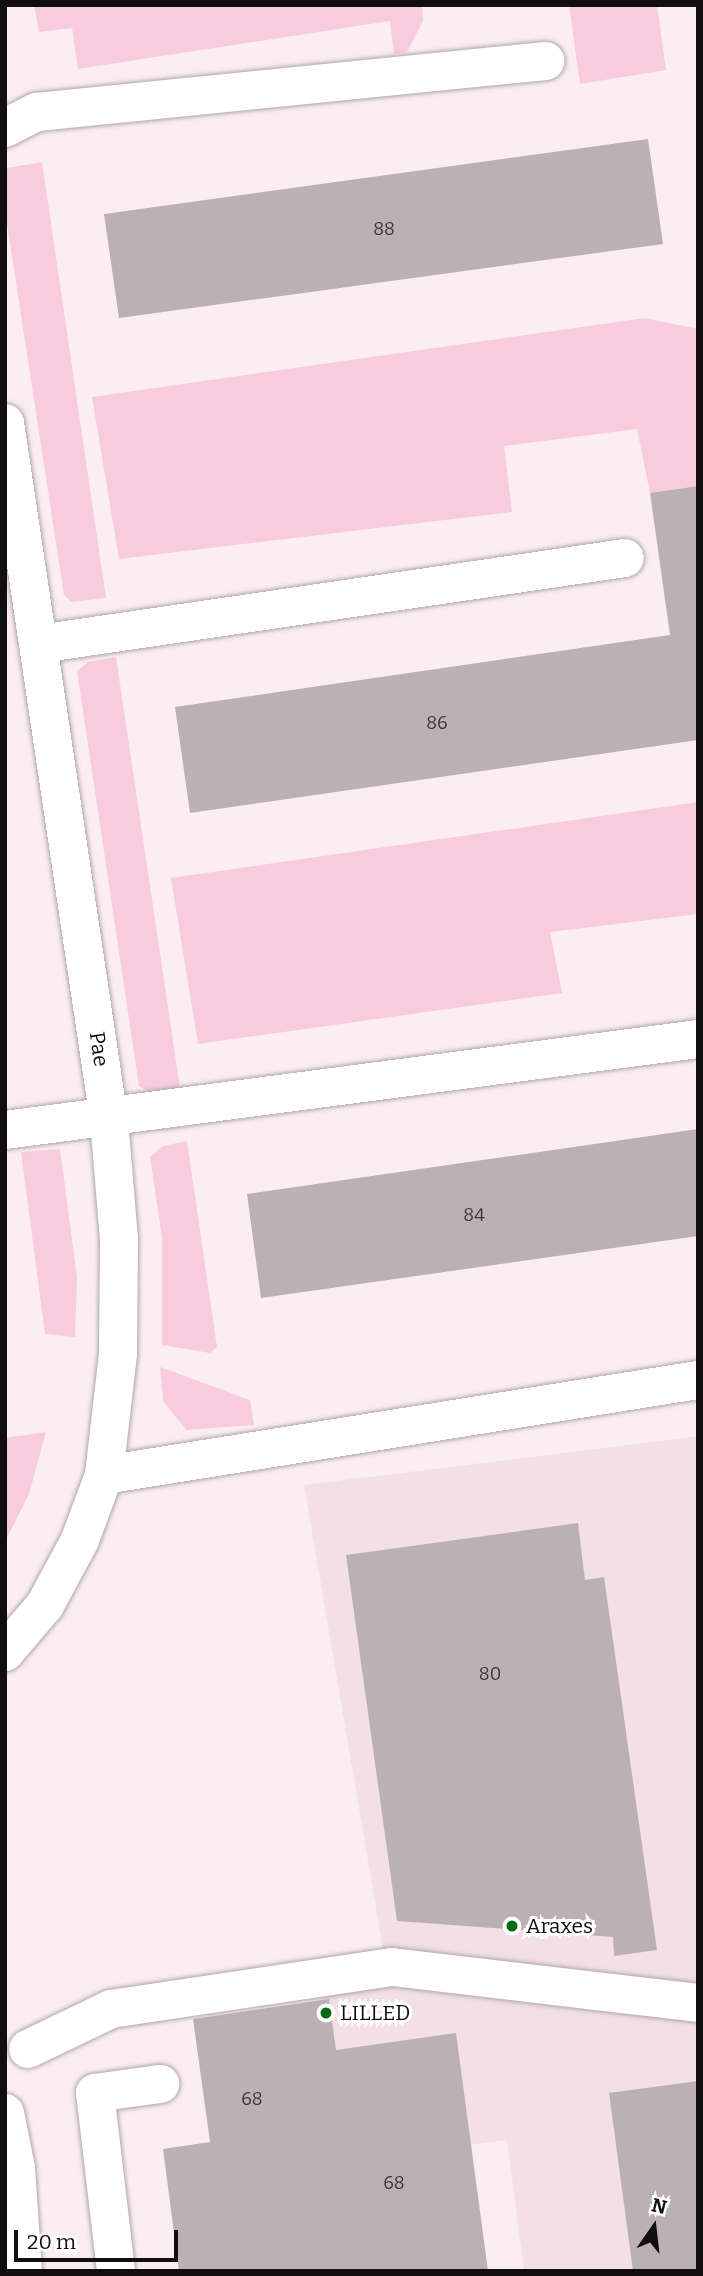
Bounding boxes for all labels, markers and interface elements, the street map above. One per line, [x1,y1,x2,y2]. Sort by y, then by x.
house number: 88 [373,218,395,240]
house number: 86 [426,712,448,734]
street label: Pae [84,1030,114,1068]
house number: 84 [463,1204,485,1226]
house number: 80 [479,1663,501,1685]
place label: Araxes [526,1913,593,1939]
marker: Araxes [504,1918,520,1934]
place label: LILLED [340,2000,410,2026]
marker: LILLED [318,2005,334,2021]
house number: 68 [241,2088,263,2110]
house number: 68 [383,2172,405,2194]
north arrow [619,2192,689,2262]
text: N [649,2193,669,2219]
scale bar [18,2216,182,2260]
text: 20 m [27,2229,76,2255]

